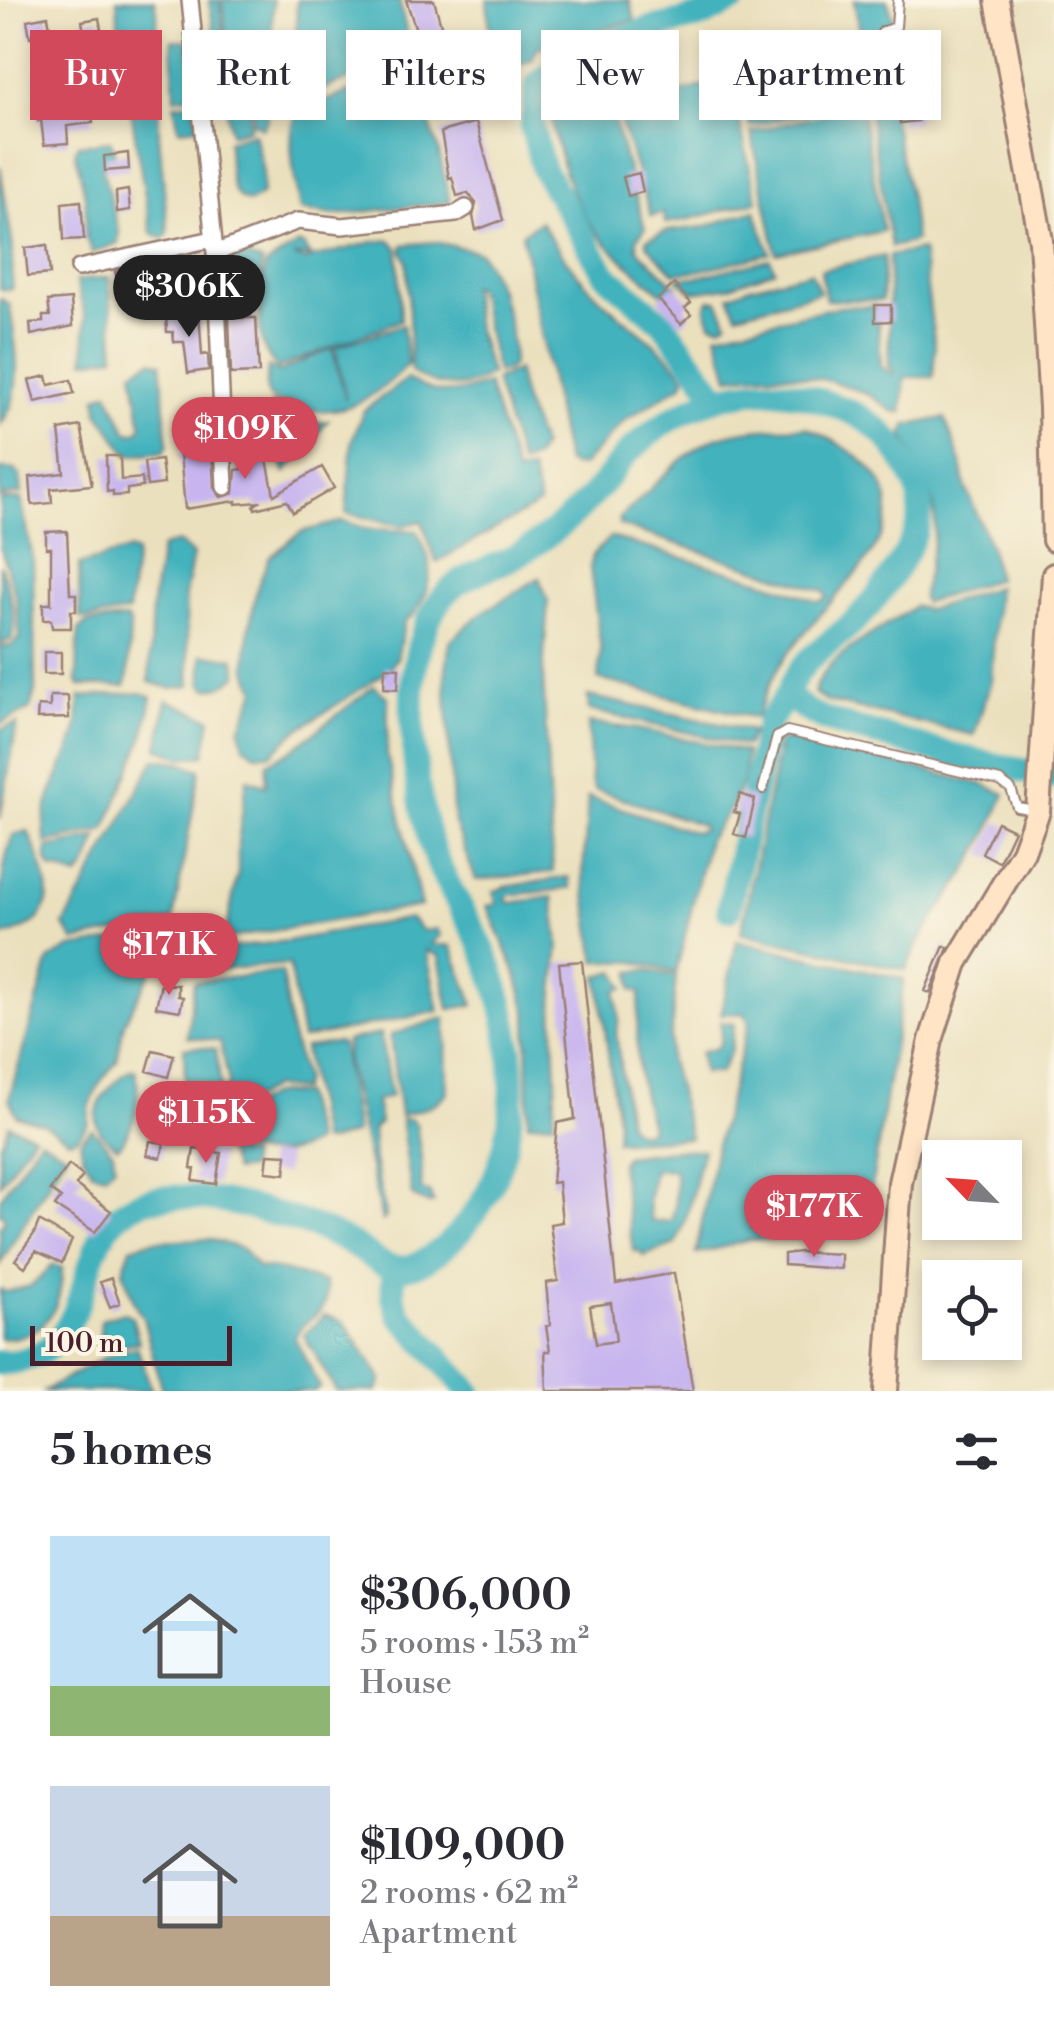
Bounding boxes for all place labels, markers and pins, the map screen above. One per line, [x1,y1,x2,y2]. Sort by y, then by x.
pin: $306K [119,255,259,340]
pin: $109K [175,397,315,482]
pin: $171K [99,913,239,998]
pin: $115K [136,1081,276,1166]
pin: $177K [744,1175,884,1260]

